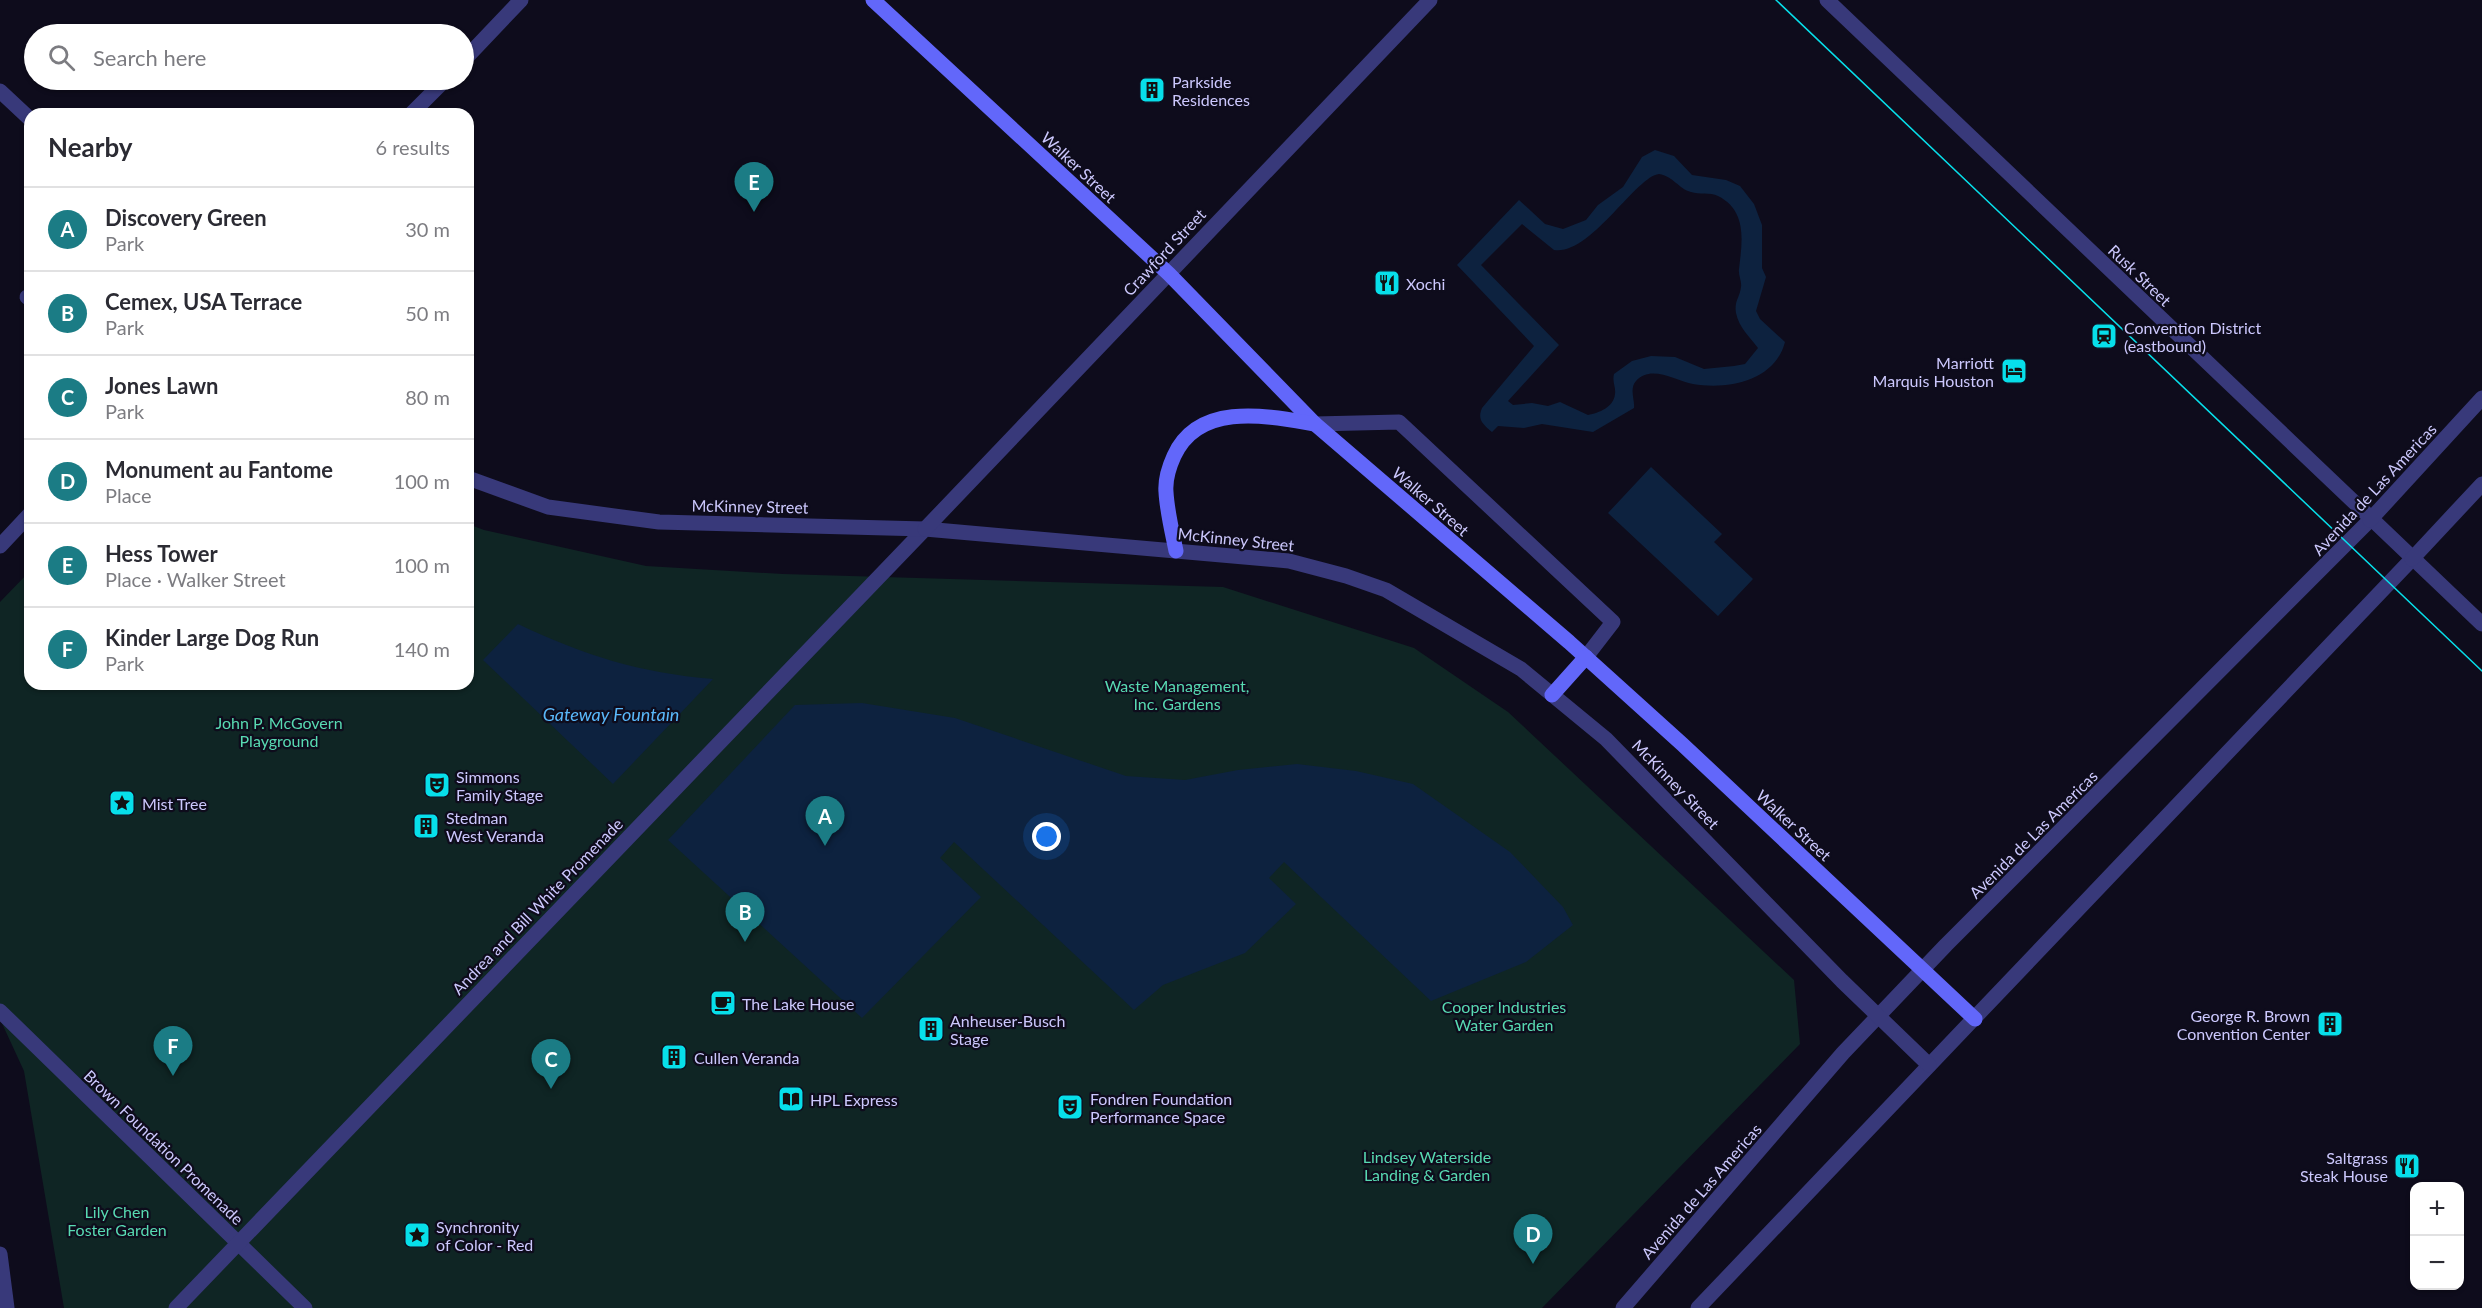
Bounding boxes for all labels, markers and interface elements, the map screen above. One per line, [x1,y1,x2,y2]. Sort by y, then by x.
search box [24,24,474,90]
icon: search [45,41,78,74]
text: Search here [93,44,206,71]
place label: Parkside Residences [1172,72,1250,109]
building icon: Parkside Residences [1137,75,1167,105]
street label: Walker Street [1038,128,1120,207]
text: Nearby [48,131,133,163]
text: 6 results [375,135,450,159]
pin: E [734,162,774,212]
text: Discovery Green [105,204,267,231]
street label: Crawford Street [1119,204,1209,299]
text: A [61,217,74,241]
text: 30 m [405,217,450,241]
text: Park [105,231,144,255]
street label: Rusk Street [2105,240,2176,310]
restaurant icon: Xochi [1372,268,1402,298]
place label: Xochi [1406,274,1445,293]
text: Cemex, USA Terrace [105,288,302,315]
text: B [61,301,74,325]
text: 50 m [405,301,450,325]
text: Park [105,315,144,339]
place label: Convention District (eastbound) [2124,318,2261,355]
station icon: Convention District (eastbound) [2089,321,2119,351]
place label: Marriott Marquis Houston [1873,353,1994,390]
hotel icon: Marriott Marquis Houston [1999,356,2029,386]
text: Jones Lawn [105,372,218,399]
text: C [61,385,74,409]
text: 80 m [405,385,450,409]
text: Park [105,399,144,423]
street label: Avenida de Las Americas [2308,419,2440,559]
text: Monument au Fantome [105,456,333,483]
street label: Walker Street [1389,463,1473,540]
text: D [60,469,75,493]
text: 100 m [394,469,450,493]
text: Place [105,483,152,507]
street label: McKinney Street [691,495,809,517]
street label: McKinney Street [1177,523,1295,555]
text: Hess Tower [105,540,218,567]
text: E [62,553,73,577]
text: 100 m [394,553,450,577]
text: Place · Walker Street [105,567,286,591]
text: Kinder Large Dog Run [105,624,319,651]
text: F [62,637,73,661]
text: 140 m [394,637,450,661]
text: Park [105,651,144,675]
park label: Waste Management, Inc. Gardens [1105,676,1249,713]
water label: Gateway Fountain [543,703,679,725]
park label: John P. McGovern Playground [215,713,343,750]
street label: McKinney Street [1629,735,1724,833]
street label: Avenida de Las Americas [1965,766,2101,902]
place label: Simmons Family Stage [456,767,543,804]
theatre icon: Simmons Family Stage [422,770,452,800]
street label: Walker Street [1753,786,1835,865]
place icon: Mist Tree [107,788,137,818]
place label: Mist Tree [142,794,207,813]
pin: A [806,796,844,846]
place label: Stedman West Veranda [446,808,544,845]
building icon: Stedman West Veranda [411,811,441,841]
street label: Andrea and Bill White Promenade [448,814,626,998]
your location [1032,822,1061,851]
pin: B [726,892,764,942]
cafe icon: The Lake House [708,988,738,1018]
place label: The Lake House [742,994,855,1013]
park label: Cooper Industries Water Garden [1442,997,1566,1034]
place label: George R. Brown Convention Center [2177,1006,2310,1043]
building icon: George R. Brown Convention Center [2315,1009,2345,1039]
place label: Anheuser-Busch Stage [950,1011,1065,1048]
building icon: Anheuser-Busch Stage [916,1014,946,1044]
pin: F [154,1026,192,1076]
pin: C [532,1040,570,1089]
building icon: Cullen Veranda [659,1042,689,1072]
place label: Cullen Veranda [694,1048,800,1067]
street label: Brown Foundation Promenade [80,1066,248,1228]
library icon: HPL Express [776,1084,806,1114]
place label: Fondren Foundation Performance Space [1090,1089,1232,1126]
place label: HPL Express [810,1090,898,1109]
theatre icon: Fondren Foundation Performance Space [1055,1092,1085,1122]
street label: Avenida de Las Americas [1637,1119,1765,1263]
park label: Lindsey Waterside Landing & Garden [1363,1147,1491,1184]
place label: Saltgrass Steak House [2300,1148,2388,1185]
restaurant icon: Saltgrass Steak House [2392,1151,2422,1181]
map controls [2410,1182,2464,1290]
button: + [2410,1182,2464,1236]
park label: Lily Chen Foster Garden [67,1202,167,1239]
pin: D [1514,1214,1552,1264]
place label: Synchronity of Color - Red [436,1217,533,1254]
place icon: Synchronity of Color - Red [402,1220,432,1250]
button: − [2410,1236,2464,1290]

